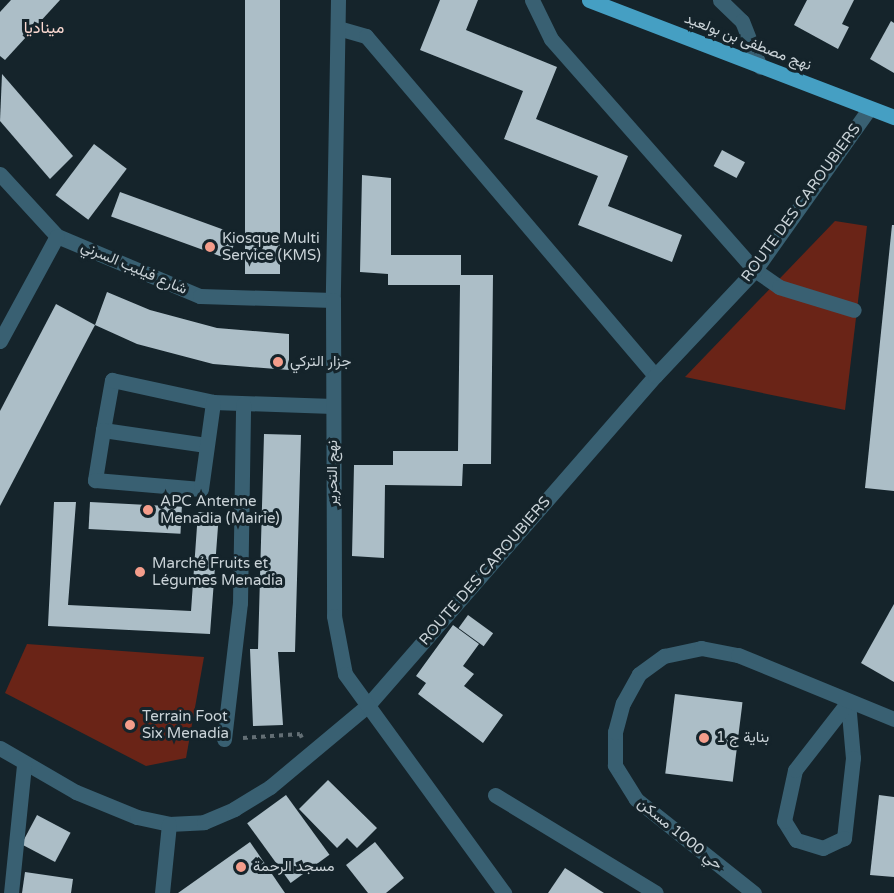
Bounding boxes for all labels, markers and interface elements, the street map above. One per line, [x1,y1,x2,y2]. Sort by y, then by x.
street label: نهج مصطفى بن بولعيد [682,9,814,75]
district label: ميناديا [24,18,64,38]
street label: ROUTE DES CAROUBIERS [738,121,864,285]
place label: Kiosque Multi Service (KMS) [222,229,321,264]
street label: شارع فيليب السرني [78,238,190,298]
marker: Kiosque Multi Service (KMS) [203,240,217,254]
place label: جزار التركي [290,353,351,371]
marker: جزار التركي [271,355,285,369]
street label: نهج التحرير [324,440,342,506]
place label: APC Antenne Menadia (Mairie) [160,492,280,527]
street label: ROUTE DES CAROUBIERS [416,493,554,649]
marker: APC Antenne Menadia (Mairie) [141,503,155,517]
place label: Marché Fruits et Légumes Menadia [152,554,283,589]
marker: Marché Fruits et Légumes Menadia [133,565,147,579]
place label: Terrain Foot Six Menadia [142,707,229,742]
marker: Terrain Foot Six Menadia [123,718,137,732]
place label: بناية ج 1 [716,729,769,747]
marker: بناية ج 1 [697,731,711,745]
street label: حي 1000 مسكن [634,794,726,874]
place label: مسجد الرحمة [253,858,335,876]
marker: مسجد الرحمة [234,860,248,874]

